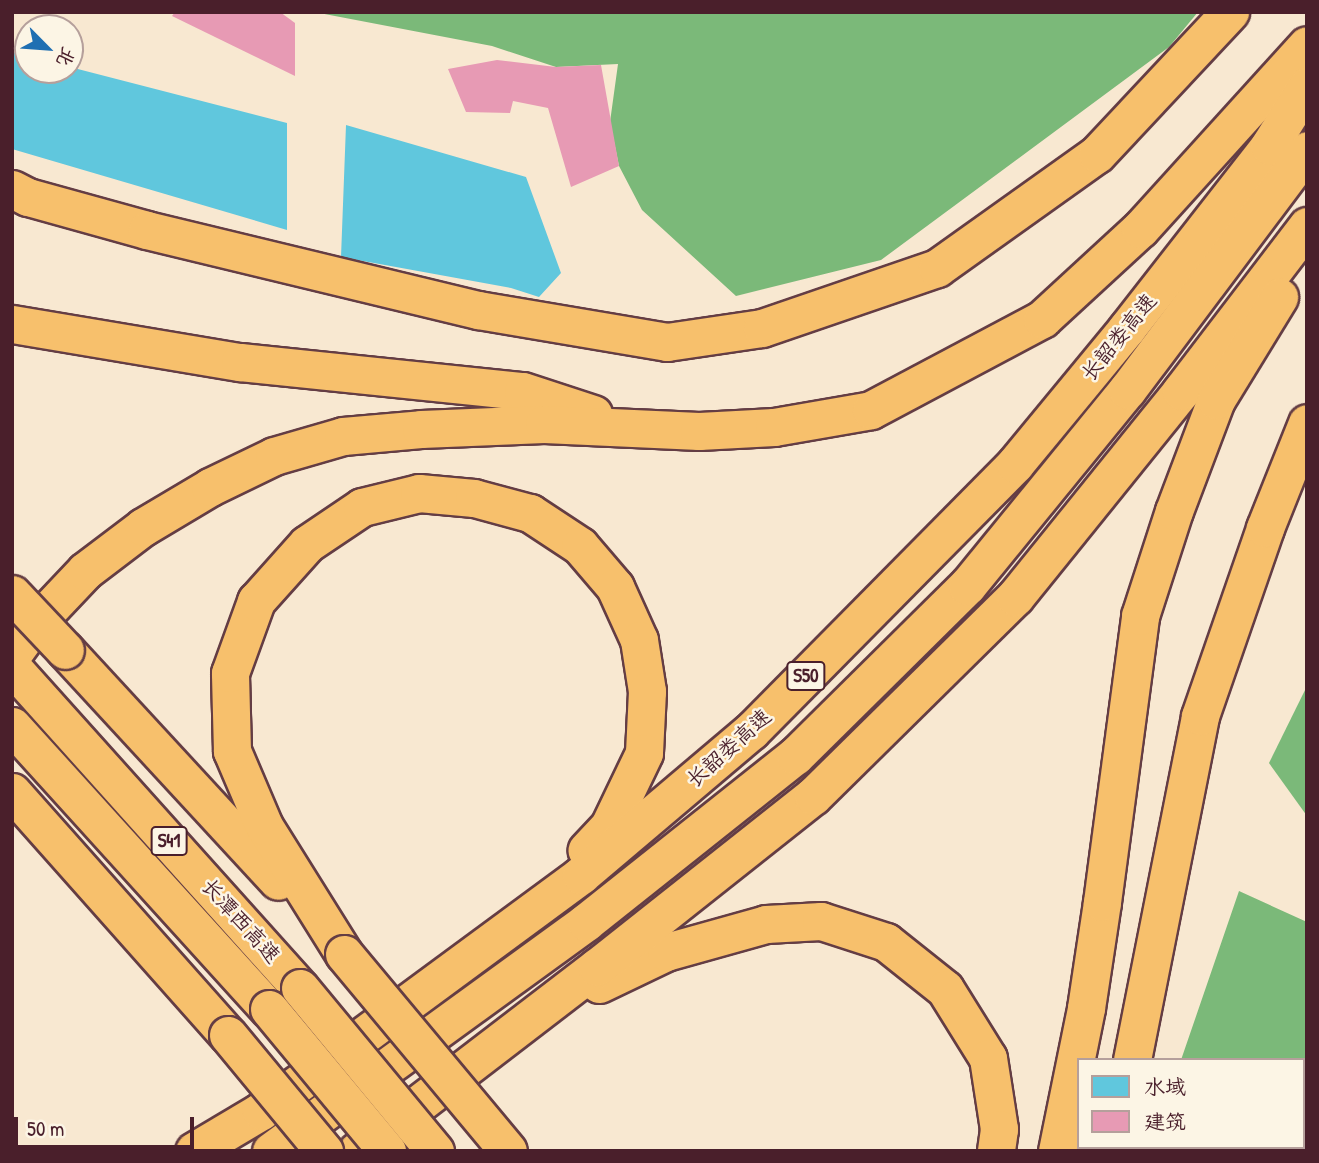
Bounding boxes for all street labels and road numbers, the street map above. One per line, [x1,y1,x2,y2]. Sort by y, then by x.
street label: 长韶娄高速 [1076,288,1162,386]
road number: S50 [785,660,827,692]
street label: 长韶娄高速 [682,704,776,792]
road number: S41 [150,826,188,856]
street label: 长潭西高速 [197,874,285,968]

